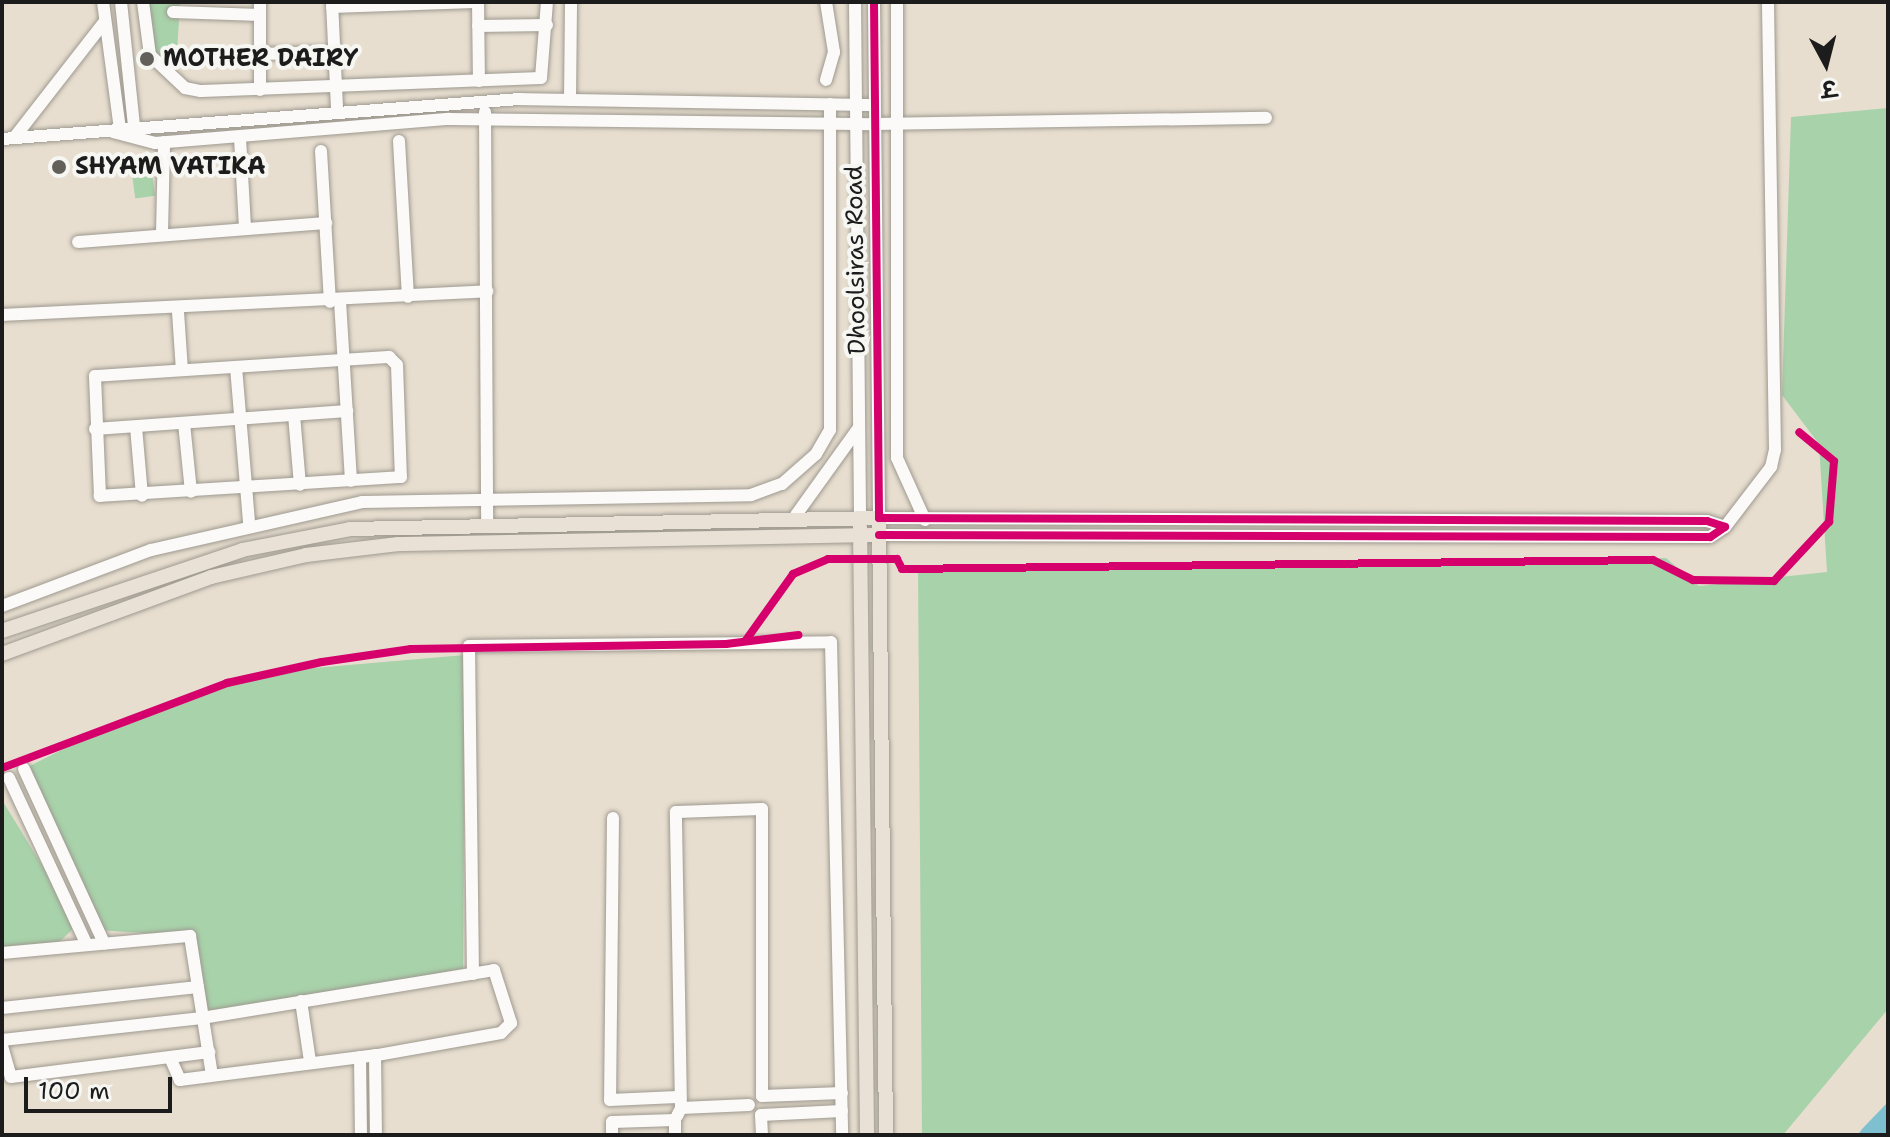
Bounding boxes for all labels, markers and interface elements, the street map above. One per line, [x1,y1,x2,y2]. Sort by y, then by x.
north arrow [1786,24,1866,104]
place label: MOTHER DAIRY [163,45,358,73]
marker: MOTHER DAIRY [138,50,156,68]
text: उ [1820,73,1838,104]
place label: SHYAM VATIKA [75,153,266,181]
marker: SHYAM VATIKA [50,158,68,176]
street label: Dhoolsiras Road [840,165,872,355]
scale bar [28,1061,176,1111]
text: 100 m [38,1075,110,1107]

